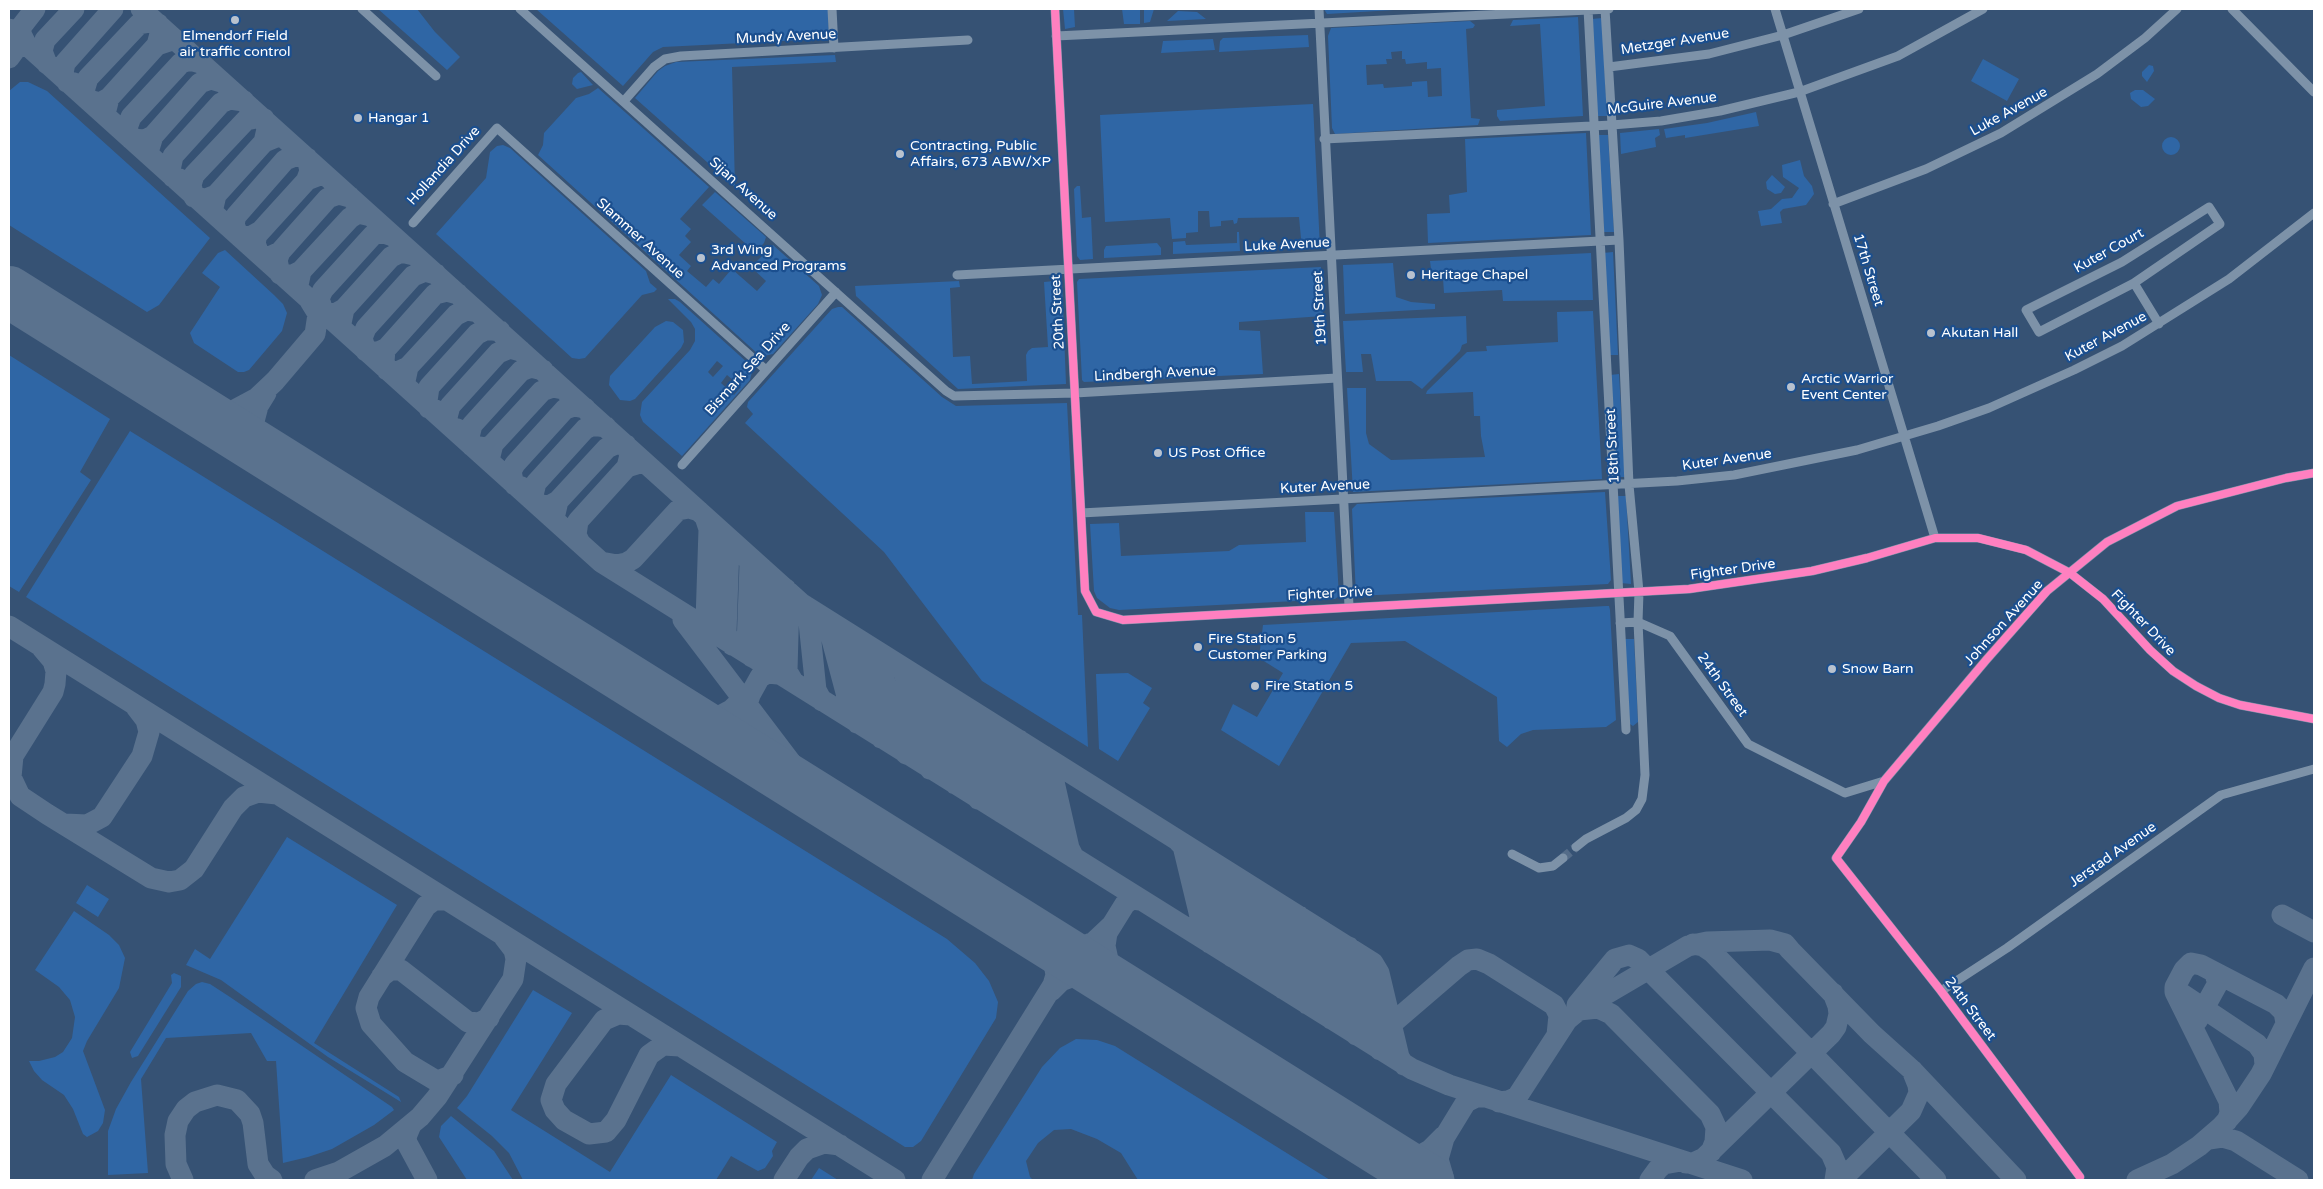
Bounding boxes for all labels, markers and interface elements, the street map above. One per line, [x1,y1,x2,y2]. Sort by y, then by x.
marker: Elmendorf Field air traffic control [229,14,241,26]
street label: Metzger Avenue [1620,25,1730,59]
street label: Mundy Avenue [735,26,837,48]
place label: Elmendorf Field air traffic control [179,28,291,60]
street label: Luke Avenue [1967,84,2051,140]
street label: McGuire Avenue [1606,89,1718,119]
place label: Hangar 1 [368,110,429,126]
marker: Hangar 1 [352,112,364,124]
street label: Hollandia Drive [404,123,484,209]
place label: Contracting, Public Affairs, 673 ABW/XP [910,138,1051,170]
marker: Contracting, Public Affairs, 673 ABW/XP [894,148,906,160]
street label: Sijan Avenue [706,154,780,224]
street label: Slammer Avenue [593,195,687,283]
street label: Kuter Court [2071,225,2147,277]
street label: 17th Street [1849,232,1887,308]
street label: Luke Avenue [1244,234,1330,256]
place label: 3rd Wing Advanced Programs [711,242,846,274]
marker: 3rd Wing Advanced Programs [695,252,707,264]
place label: Heritage Chapel [1421,267,1528,283]
marker: Heritage Chapel [1405,269,1417,281]
street label: 19th Street [1310,270,1330,346]
street label: 20th Street [1048,274,1068,350]
street label: Kuter Avenue [2062,308,2150,366]
street label: Bismark Sea Drive [702,319,794,419]
place label: Akutan Hall [1941,325,2018,341]
marker: Akutan Hall [1925,327,1937,339]
street label: Lindbergh Avenue [1094,362,1216,386]
place label: Arctic Warrior Event Center [1801,371,1893,404]
marker: Arctic Warrior Event Center [1785,381,1797,393]
street label: 18th Street [1603,408,1623,484]
place label: US Post Office [1168,445,1265,461]
street label: Kuter Avenue [1681,445,1773,475]
marker: US Post Office [1152,447,1164,459]
street label: Kuter Avenue [1280,476,1370,498]
street label: Fighter Drive [1689,556,1777,584]
street label: Johnson Avenue [1961,577,2047,669]
street label: Fighter Drive [1287,583,1373,605]
street label: Fighter Drive [2107,586,2179,660]
place label: Fire Station 5 Customer Parking [1208,631,1327,664]
marker: Fire Station 5 Customer Parking [1192,641,1204,653]
street label: 24th Street [1693,650,1751,720]
place label: Snow Barn [1842,661,1914,677]
marker: Snow Barn [1826,663,1838,675]
place label: Fire Station 5 [1265,678,1353,694]
marker: Fire Station 5 [1249,680,1261,692]
street label: Jerstad Avenue [2066,819,2160,891]
street label: 24th Street [1941,974,1999,1044]

